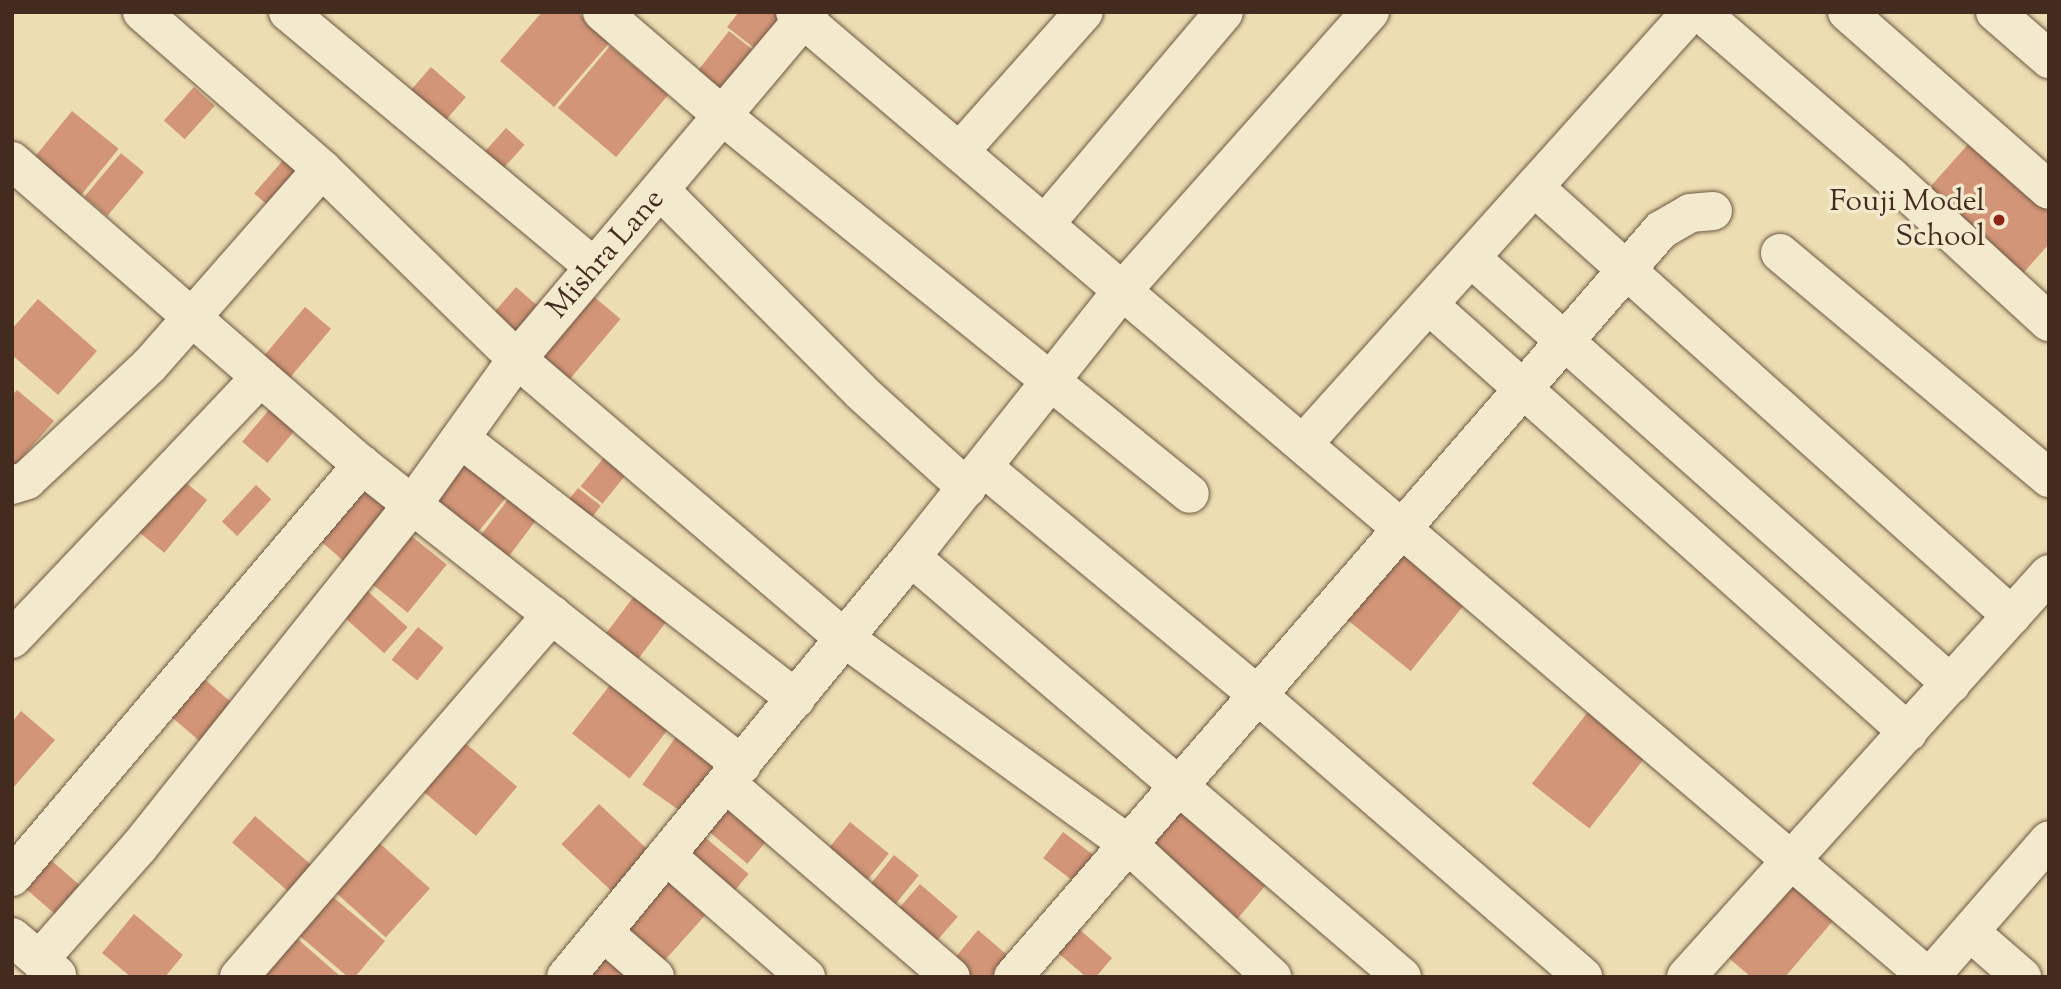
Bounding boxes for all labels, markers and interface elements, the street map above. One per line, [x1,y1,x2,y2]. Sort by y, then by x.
street label: Mishra Lane [541,183,673,327]
place label: Fouji Model School [1829,185,1985,256]
marker: Fouji Model School [1991,212,2007,228]

